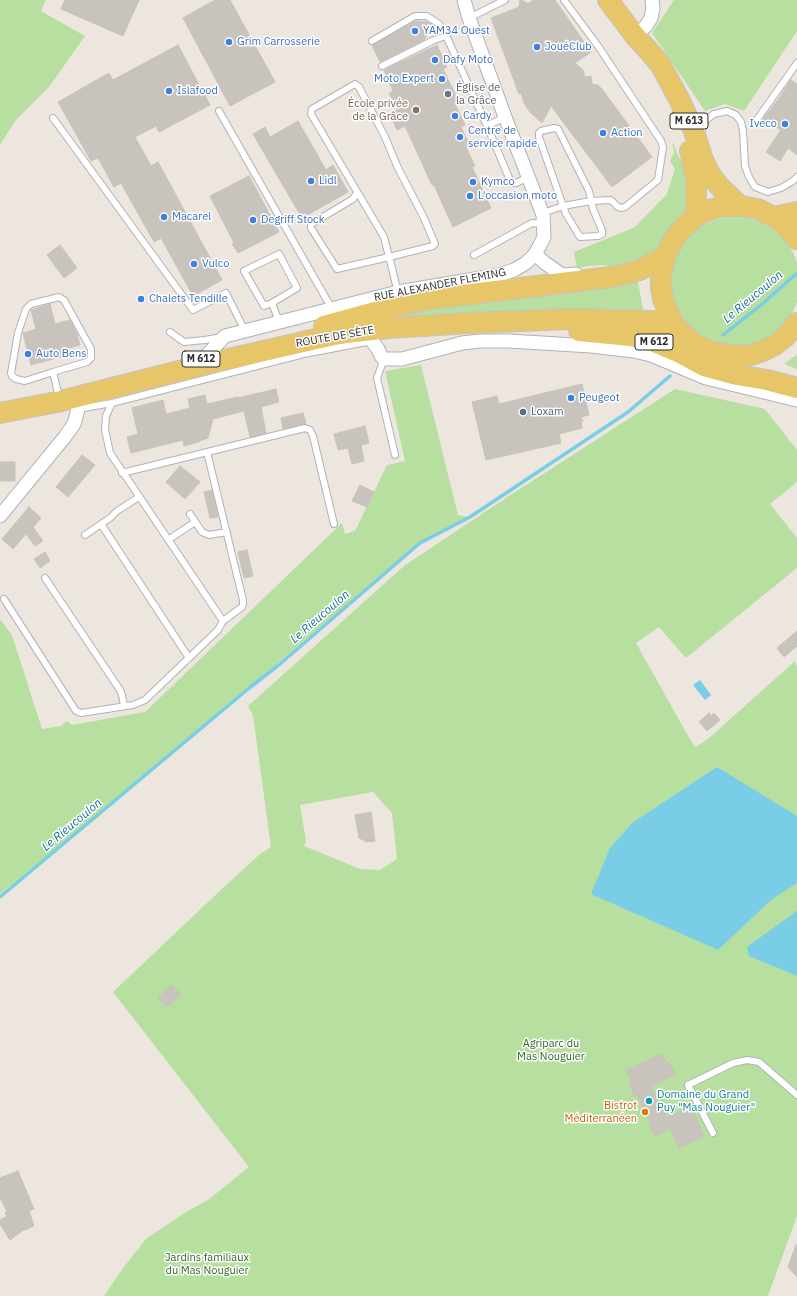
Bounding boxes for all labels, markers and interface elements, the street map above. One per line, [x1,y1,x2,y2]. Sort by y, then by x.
place label: YAM34 Ouest [423,24,490,38]
marker: YAM34 Ouest [410,26,420,36]
place label: Grim Carrosserie [237,35,320,49]
marker: Grim Carrosserie [224,37,234,47]
place label: JouéClub [545,40,592,54]
marker: JouéClub [532,42,542,52]
place label: Dafy Moto [443,53,493,67]
marker: Dafy Moto [430,55,440,65]
place label: Moto Expert [374,72,434,86]
marker: Moto Expert [437,74,447,84]
place label: Église de la Grâce [456,81,500,107]
place label: Islafood [177,84,218,98]
marker: Islafood [164,86,174,96]
marker: Église de la Grâce [443,89,453,99]
place label: École privée de la Grâce [348,97,408,123]
marker: École privée de la Grâce [411,105,421,115]
place label: Cardy [463,109,492,123]
marker: Cardy [450,111,460,121]
road number: M 613 [670,113,708,129]
place label: Iveco [750,117,777,131]
marker: Iveco [780,119,790,129]
place label: Centre de service rapide [468,124,537,150]
place label: Action [611,126,643,140]
marker: Action [598,128,608,138]
marker: Centre de service rapide [455,132,465,142]
place label: Lidl [319,174,337,188]
place label: Kymco [481,175,515,189]
marker: Lidl [306,176,316,186]
marker: Kymco [468,177,478,187]
place label: L'occasion moto [478,189,557,203]
marker: L'occasion moto [465,191,475,201]
place label: Macarel [172,210,211,224]
marker: Macarel [159,212,169,222]
place label: Degriff Stock [261,213,324,227]
marker: Degriff Stock [248,215,258,225]
place label: Vulco [202,257,229,271]
marker: Vulco [189,259,199,269]
street label: RUE ALEXANDER FLEMING [373,266,507,304]
water label: Le Rieucoulon [720,268,786,326]
place label: Chalets Tendille [149,292,228,306]
marker: Chalets Tendille [136,294,146,304]
street label: ROUTE DE SÈTE [295,324,375,350]
road number: M 612 [635,334,673,350]
place label: Auto Bens [36,347,87,361]
marker: Auto Bens [23,349,33,359]
road number: M 612 [182,351,220,367]
place label: Peugeot [579,391,620,405]
marker: Peugeot [566,393,576,403]
place label: Loxam [531,405,563,419]
marker: Loxam [518,407,528,417]
water label: Le Rieucoulon [287,587,353,647]
water label: Le Rieucoulon [39,796,105,854]
park label: Agriparc du Mas Nouguier [517,1037,585,1063]
place label: Domaine du Grand Puy "Mas Nouguier" [657,1088,755,1114]
marker: Domaine du Grand Puy "Mas Nouguier" [644,1096,654,1106]
place label: Bistrot Méditerranéen [565,1099,637,1125]
marker: Bistrot Méditerranéen [640,1107,650,1117]
park label: Jardins familiaux du Mas Nouguier [165,1251,249,1277]

